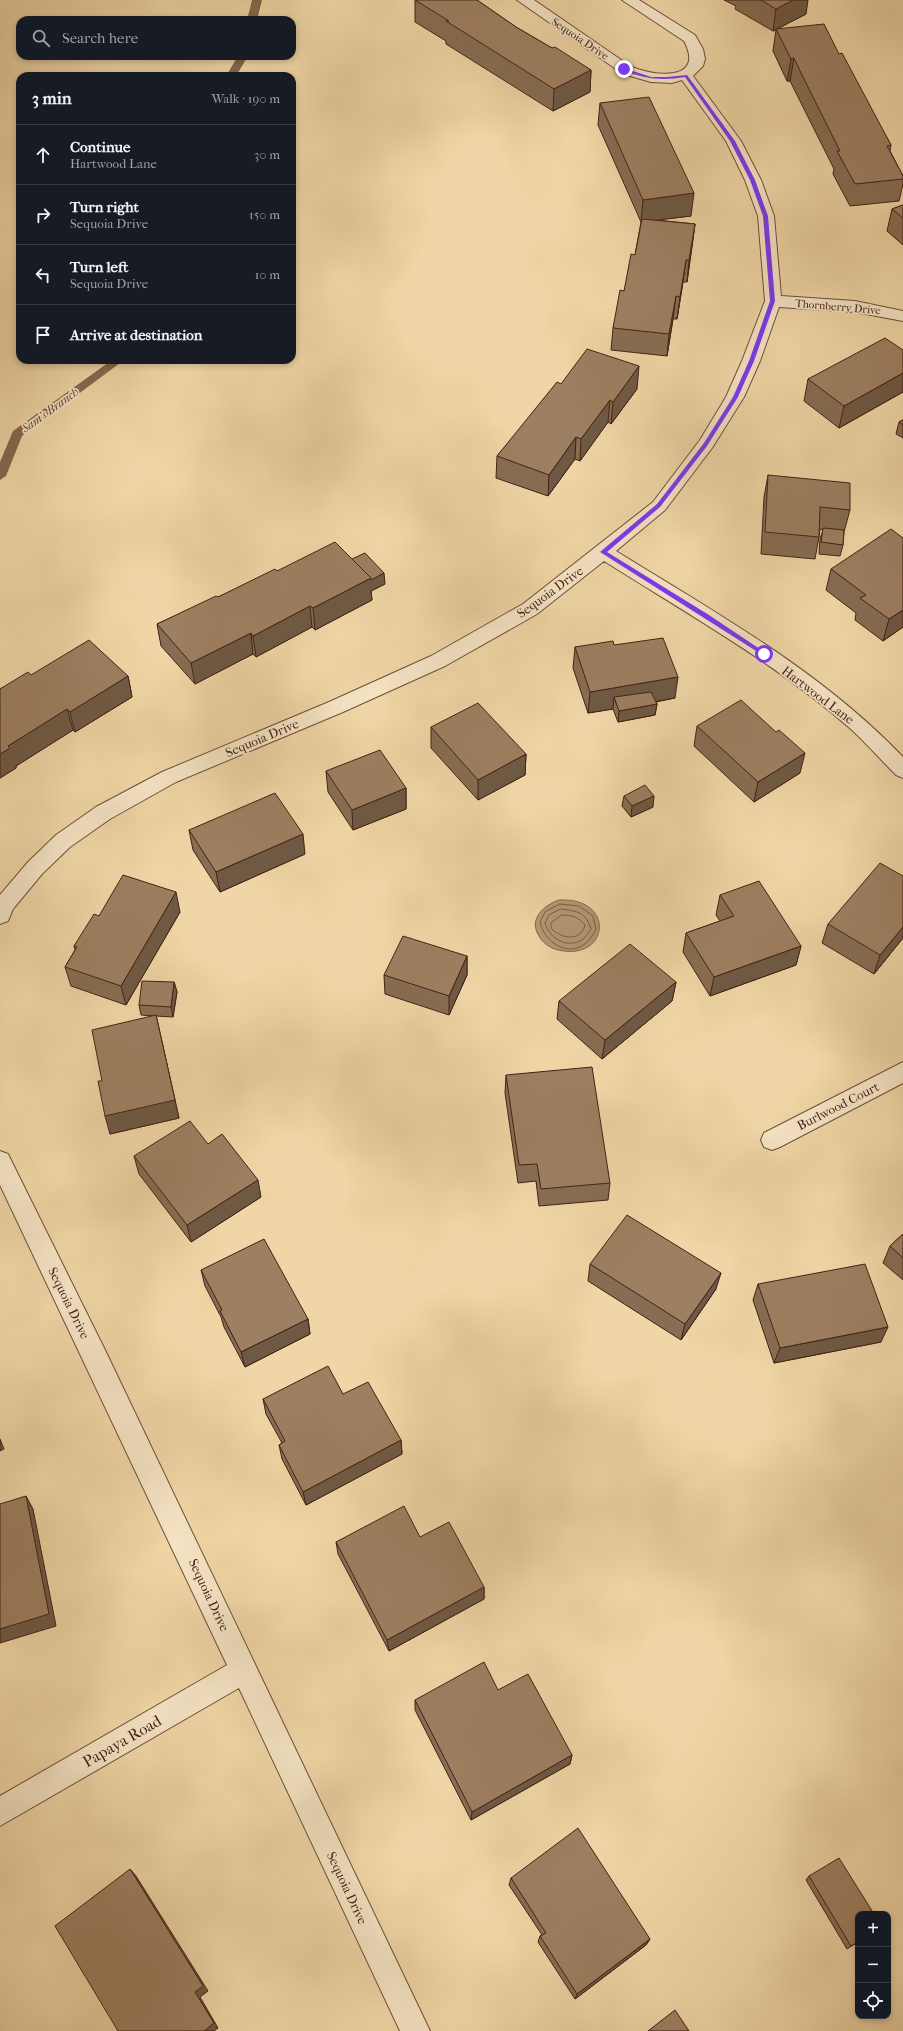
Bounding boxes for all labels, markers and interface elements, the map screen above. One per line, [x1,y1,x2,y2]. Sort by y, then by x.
street label: Sequoia Drive [549,15,611,63]
search box [16,16,296,60]
icon: search [30,27,52,49]
text: Search here [62,29,138,47]
route end [615,60,633,78]
text: 3 min [32,88,72,108]
text: Walk · 190 m [211,91,280,106]
text: Continue [70,138,130,156]
icon: ahead [32,144,54,166]
text: 30 m [254,147,280,162]
text: Hartwood Lane [70,156,157,171]
text: Turn right [70,198,139,216]
icon: right [32,204,54,226]
text: 150 m [249,207,280,222]
text: Sequoia Drive [70,216,148,231]
text: Turn left [70,258,128,276]
icon: left [32,264,54,286]
text: 10 m [255,267,280,282]
text: Sequoia Drive [70,276,148,291]
street label: Thornberry Drive [795,297,882,317]
icon: arrive [32,324,54,346]
text: Arrive at destination [70,326,202,344]
water label: Sam's Branch [18,385,81,436]
street label: Sequoia Drive [514,563,586,621]
route start [755,645,773,663]
street label: Hartwood Lane [779,663,858,727]
street label: Sequoia Drive [223,716,301,760]
street label: Burlwood Court [794,1079,882,1133]
street label: Sequoia Drive [45,1265,93,1342]
street label: Sequoia Drive [186,1556,233,1634]
street label: Papaya Road [79,1711,165,1771]
street label: Sequoia Drive [324,1849,371,1927]
map controls [855,1911,891,2019]
button: + [855,1911,891,1947]
button: − [855,1947,891,1983]
button: locate [855,1983,891,2019]

